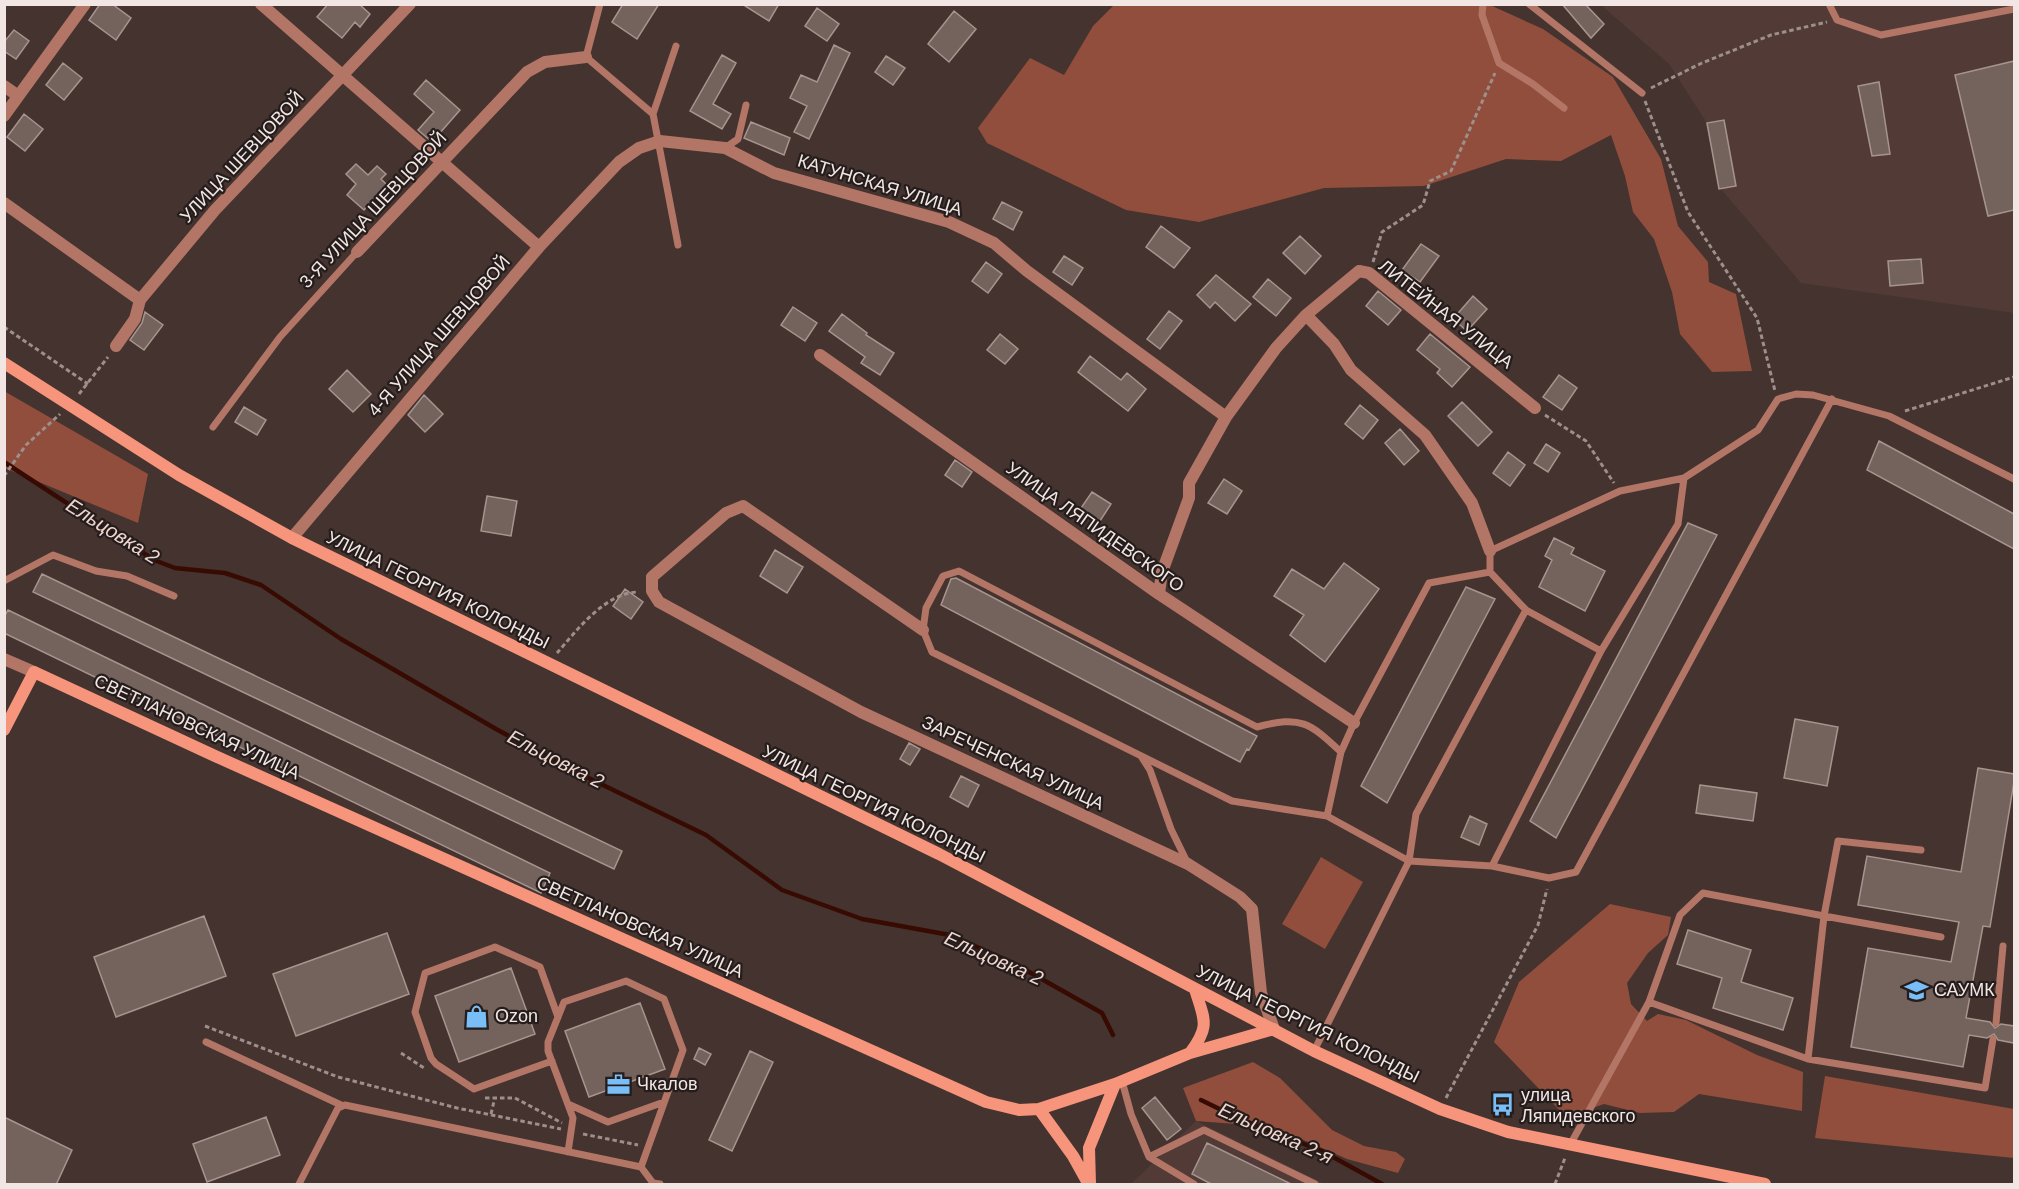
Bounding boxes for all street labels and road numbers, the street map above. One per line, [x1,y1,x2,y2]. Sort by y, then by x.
street label: УЛИЦА ШЕВЦОВОЙ [175,87,308,227]
street label: 3-Я УЛИЦА ШЕВЦОВОЙ [295,127,450,292]
street label: КАТУНСКАЯ УЛИЦА [795,150,965,220]
street label: 4-Я УЛИЦА ШЕВЦОВОЙ [363,251,514,420]
street label: ЛИТЕЙНАЯ УЛИЦА [1375,255,1518,373]
street label: УЛИЦА ЛЯПИДЕВСКОГО [1002,458,1188,596]
street label: УЛИЦА ГЕОРГИЯ КОЛОНДЫ [323,527,553,653]
street label: СВЕТЛАНОВСКАЯ УЛИЦА [91,671,303,783]
street label: ЗАРЕЧЕНСКАЯ УЛИЦА [919,712,1107,814]
street label: УЛИЦА ГЕОРГИЯ КОЛОНДЫ [759,741,989,867]
street label: СВЕТЛАНОВСКАЯ УЛИЦА [534,872,746,982]
street label: УЛИЦА ГЕОРГИЯ КОЛОНДЫ [1193,961,1423,1087]

